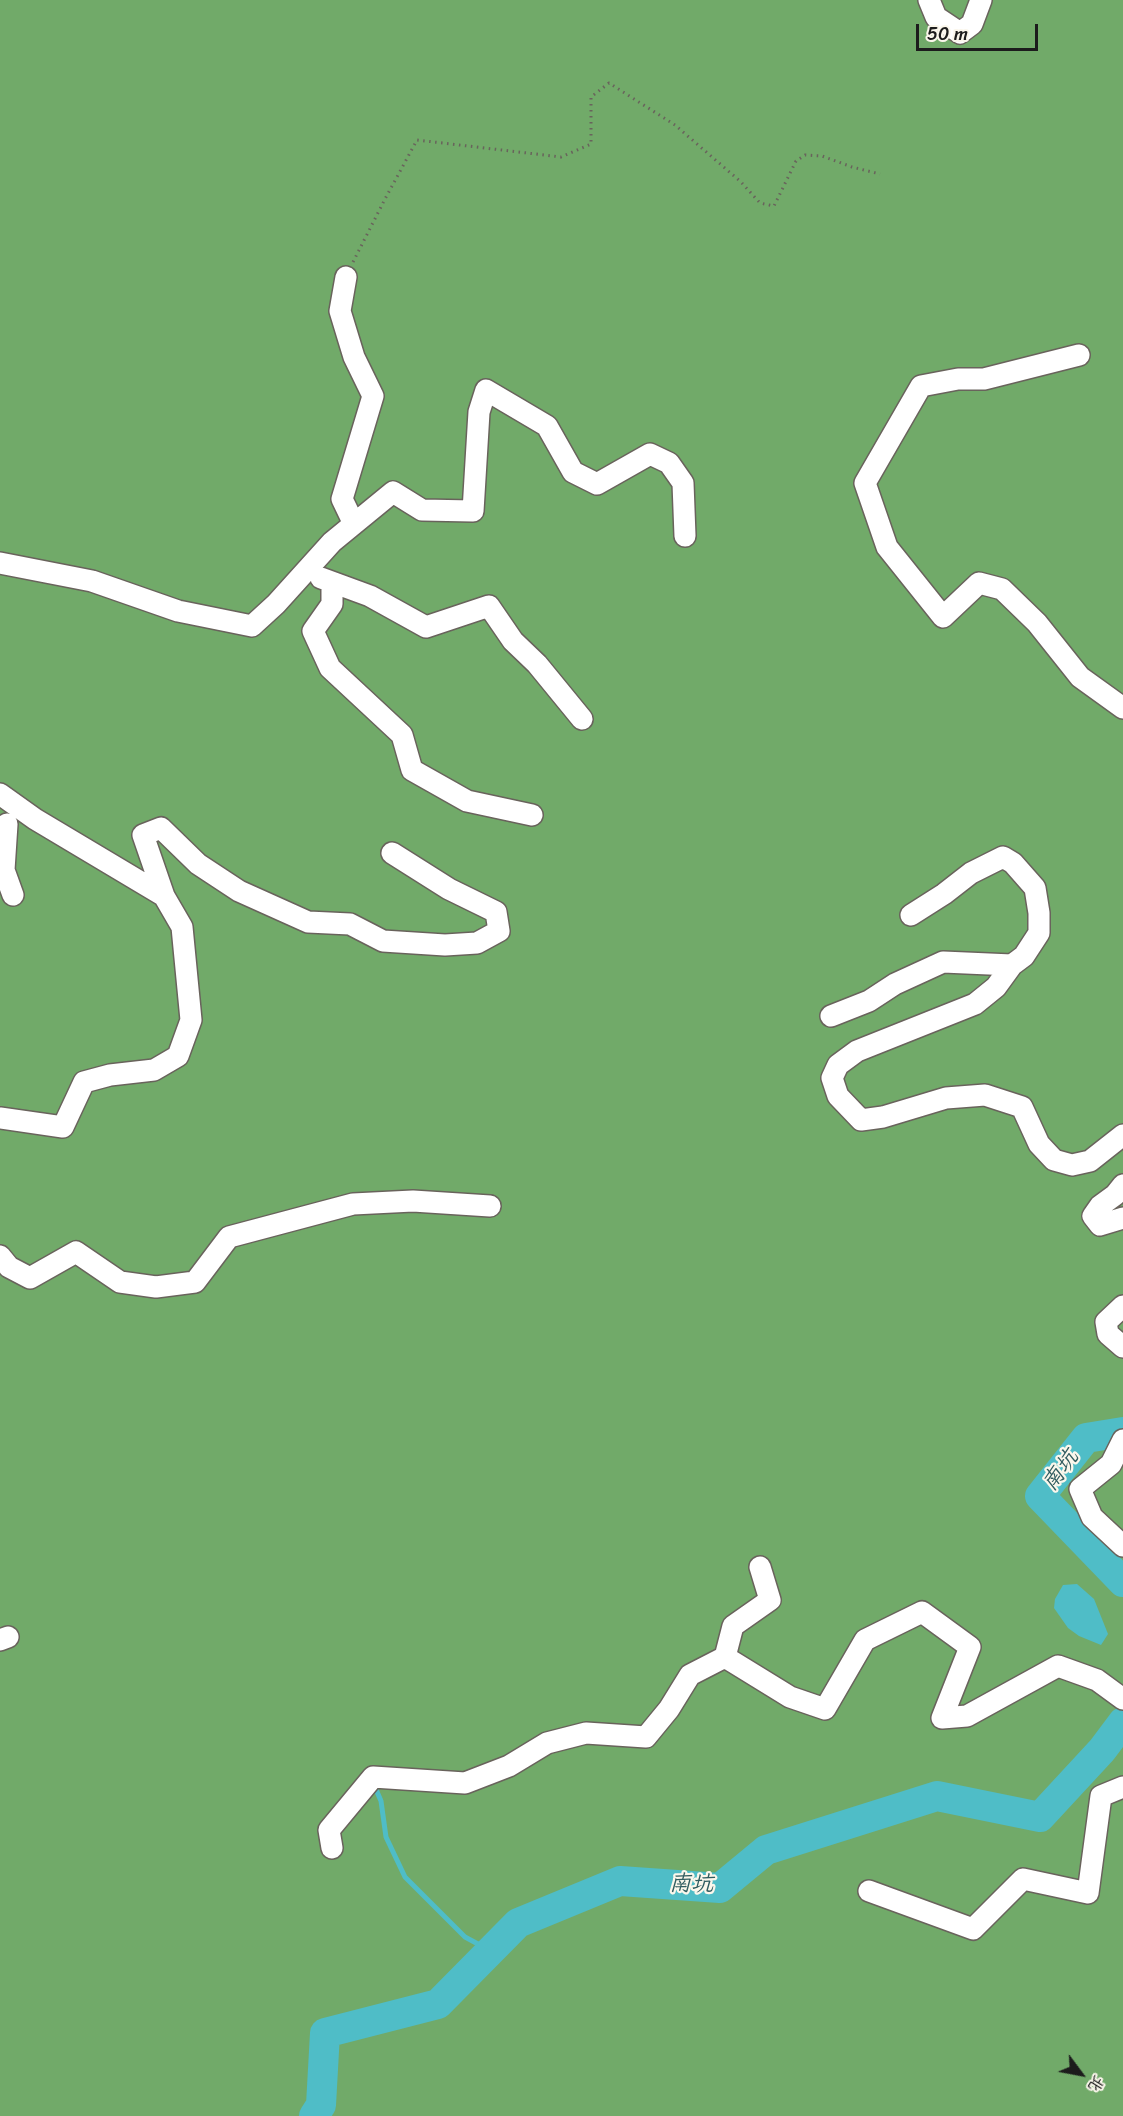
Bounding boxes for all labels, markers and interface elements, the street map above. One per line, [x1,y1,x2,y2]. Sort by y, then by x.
scale bar [919,12,1040,50]
text: 50 m [927,18,968,50]
water label: 南坑 [1037,1445,1085,1497]
water label: 南坑 [669,1871,713,1899]
north arrow [1051,2044,1111,2104]
text: 北 [1080,2069,1113,2098]

